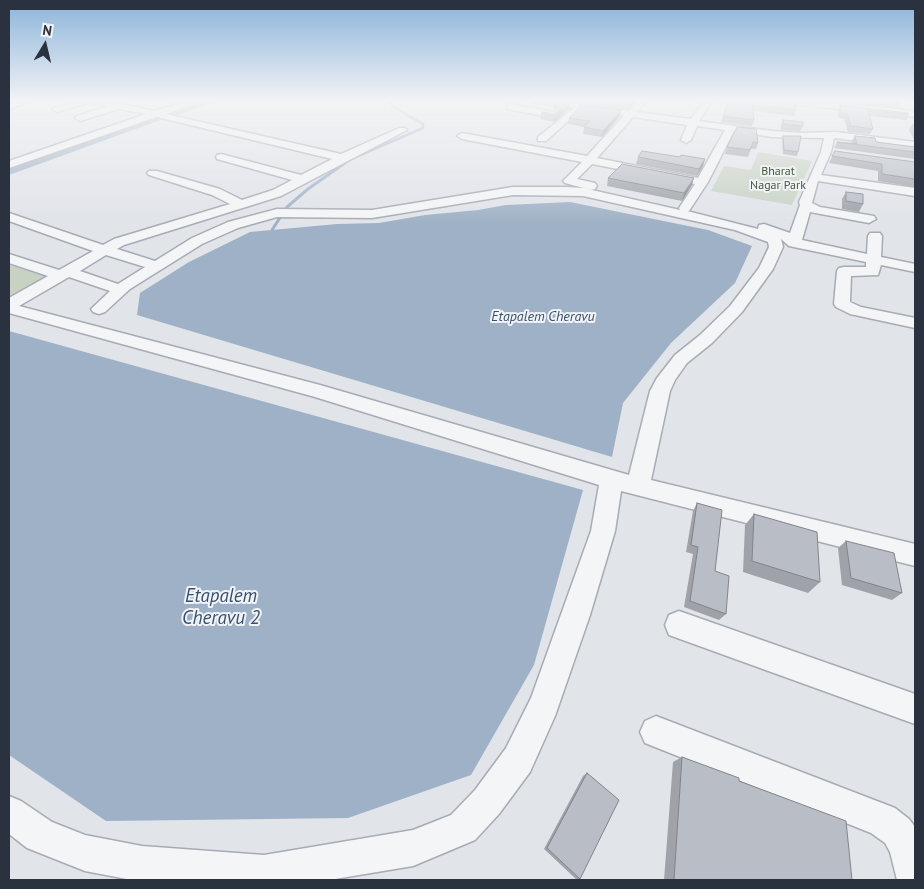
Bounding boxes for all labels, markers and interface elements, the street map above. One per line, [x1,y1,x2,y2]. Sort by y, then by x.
north arrow [20,20,70,70]
text: N [41,21,53,40]
park label: Bharat Nagar Park [750,165,806,193]
water label: Etapalem Cheravu [491,309,595,325]
water label: Etapalem Cheravu 2 [182,586,260,630]

